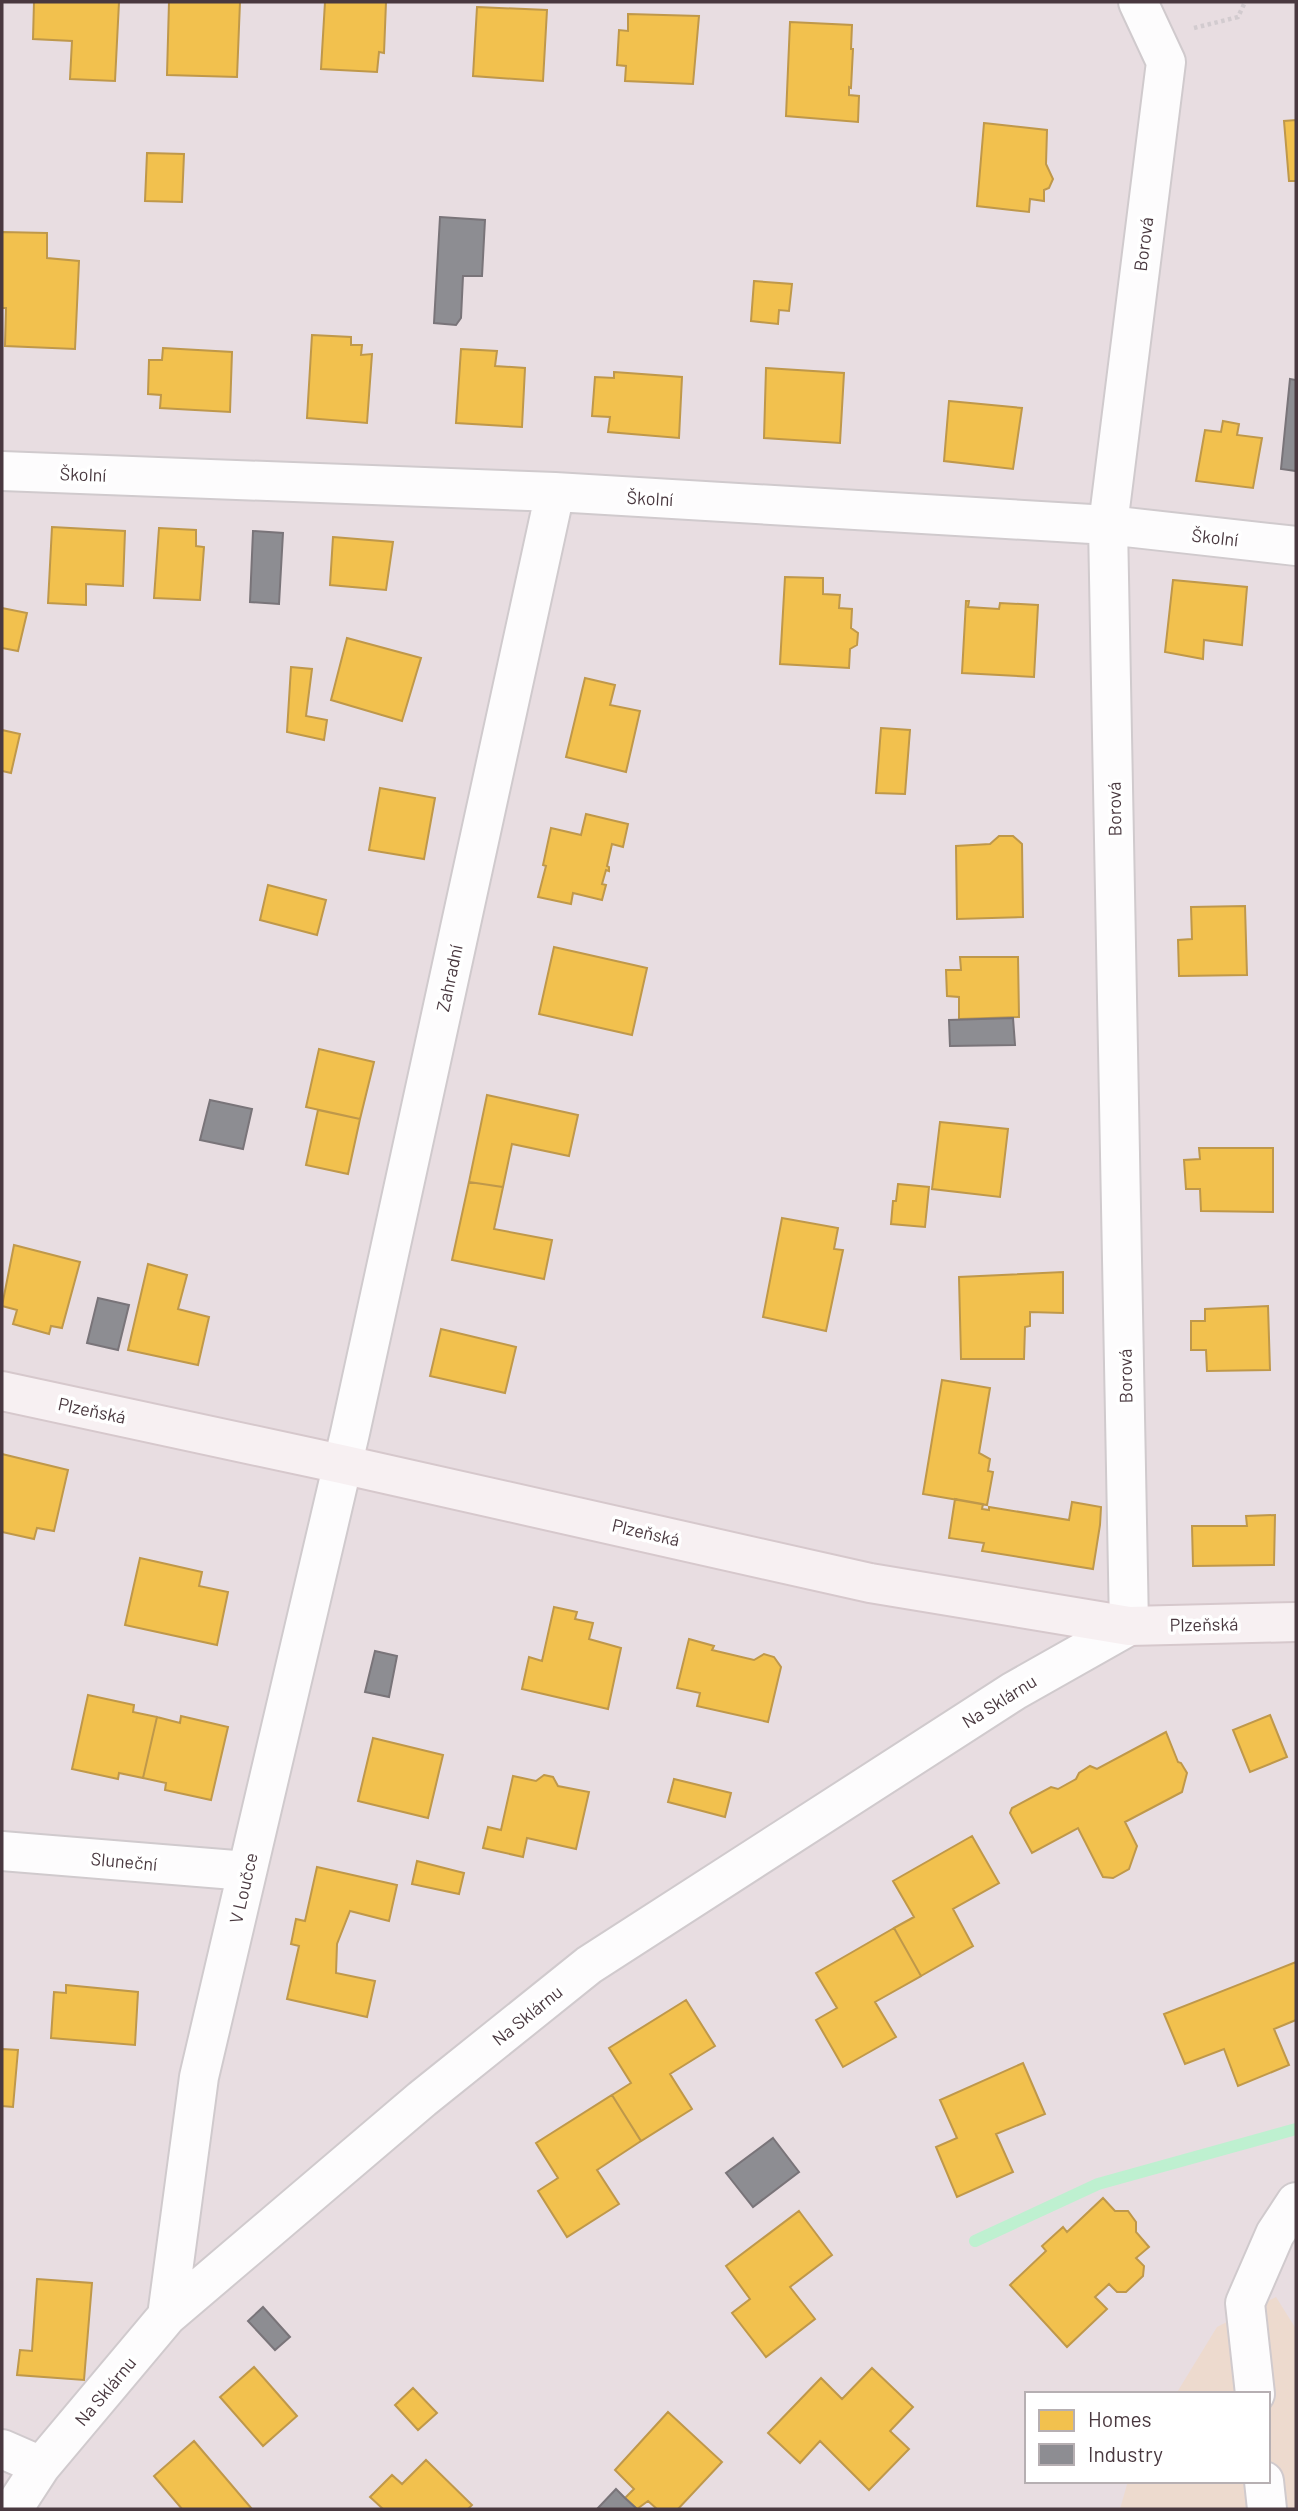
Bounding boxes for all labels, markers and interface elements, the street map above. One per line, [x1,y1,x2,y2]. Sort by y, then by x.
street label: Borová [1129,216,1157,272]
street label: Školní [59,462,107,486]
street label: Školní [626,486,674,510]
street label: Školní [1191,524,1240,550]
street label: Borová [1103,782,1125,836]
street label: Zahradní [431,942,467,1013]
street label: Borová [1114,1349,1136,1403]
street label: Plzeňská [56,1392,128,1428]
street label: Plzeňská [610,1514,682,1550]
street label: Plzeňská [1169,1612,1239,1636]
street label: Na Sklárnu [958,1669,1040,1733]
street label: Sluneční [90,1847,158,1875]
street label: V Loučce [224,1850,262,1926]
street label: Na Sklárnu [488,1980,566,2050]
street label: Na Sklárnu [70,2352,140,2430]
legend [1025,2392,1270,2483]
text: Homes [1088,2406,1152,2431]
text: Industry [1088,2441,1163,2466]

